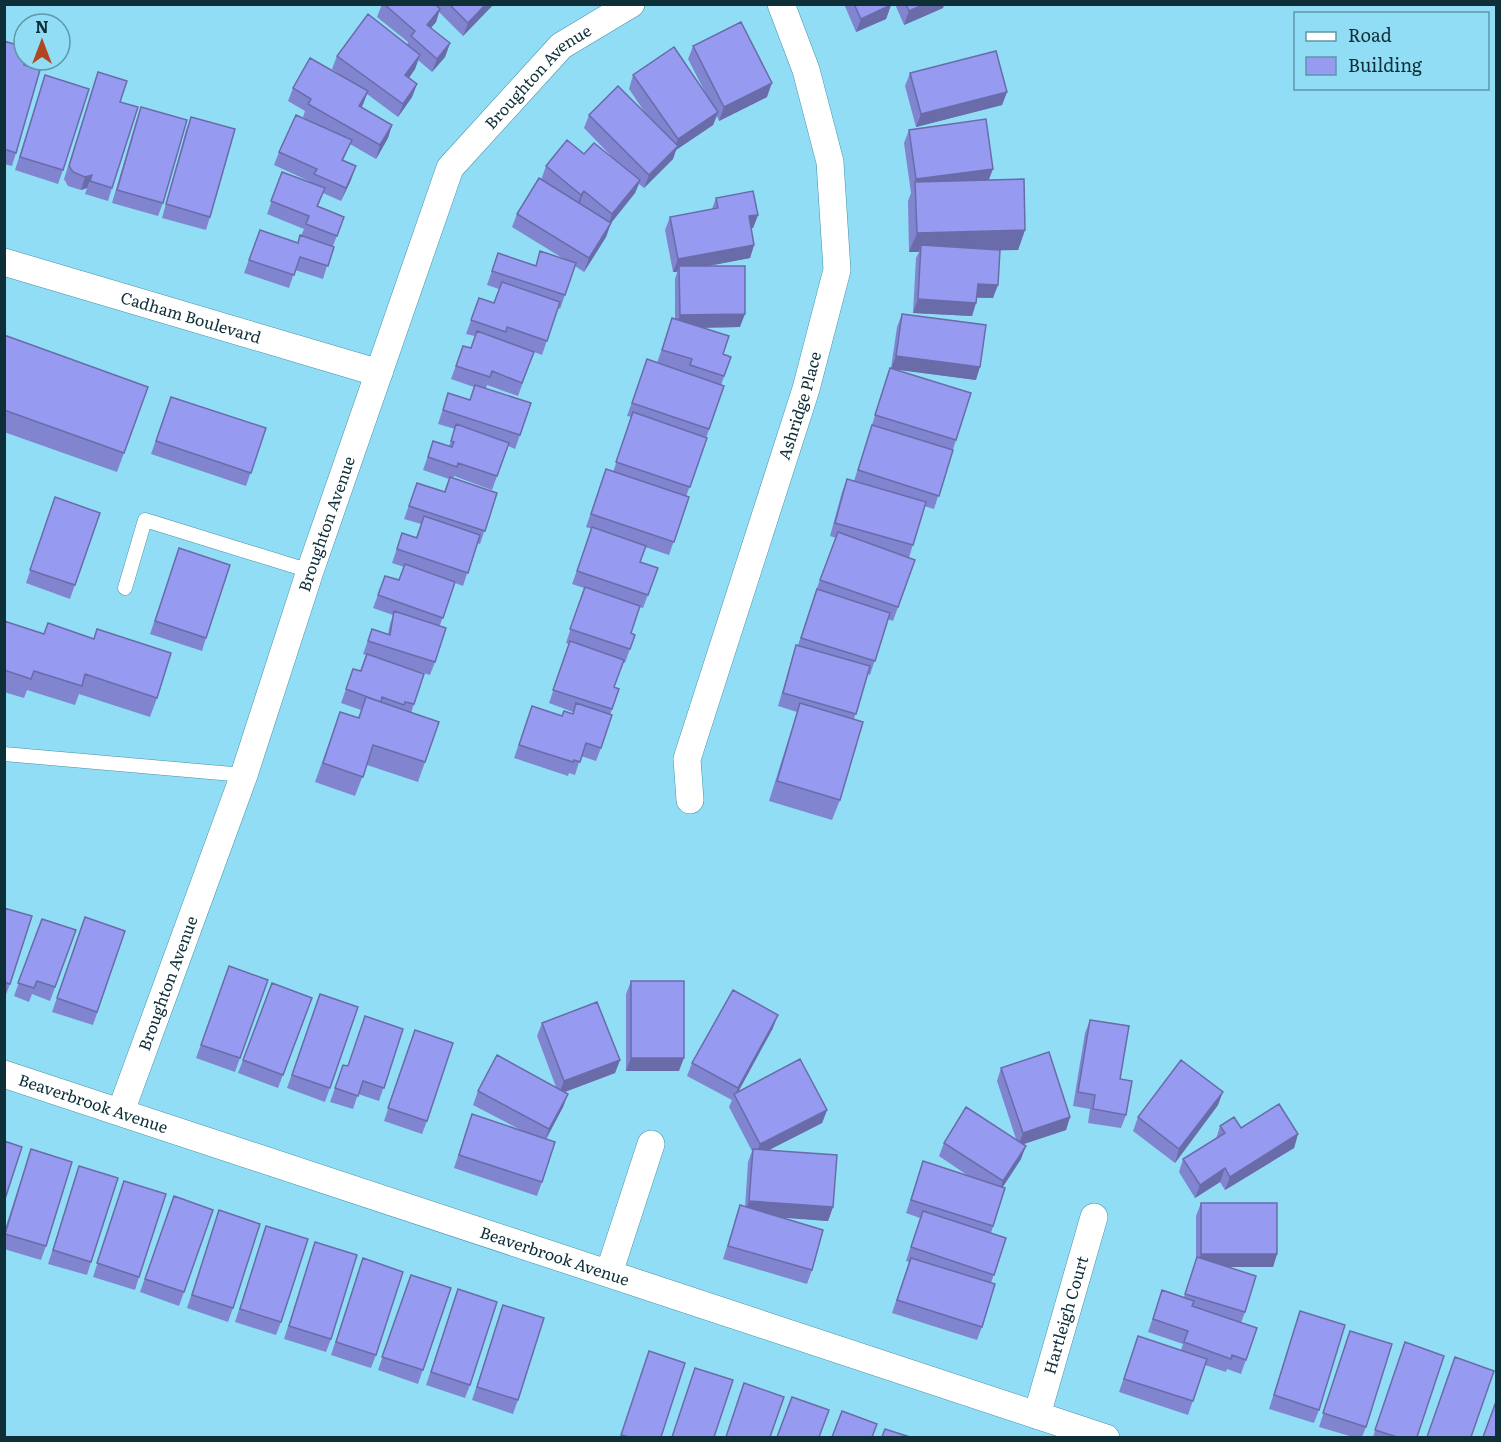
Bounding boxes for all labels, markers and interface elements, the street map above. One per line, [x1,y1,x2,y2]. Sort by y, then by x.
north arrow [12,12,72,72]
legend [1294,12,1489,90]
text: N [35,14,49,38]
street label: Broughton Avenue [478,18,595,134]
text: Road [1348,21,1392,48]
text: Building [1348,51,1423,78]
street label: Cadham Boulevard [118,284,265,349]
street label: Ashridge Place [771,349,826,463]
street label: Broughton Avenue [291,453,360,595]
street label: Broughton Avenue [131,912,202,1054]
street label: Beaverbrook Avenue [16,1067,171,1138]
street label: Beaverbrook Avenue [477,1219,633,1291]
street label: Hartleigh Court [1036,1252,1093,1377]

